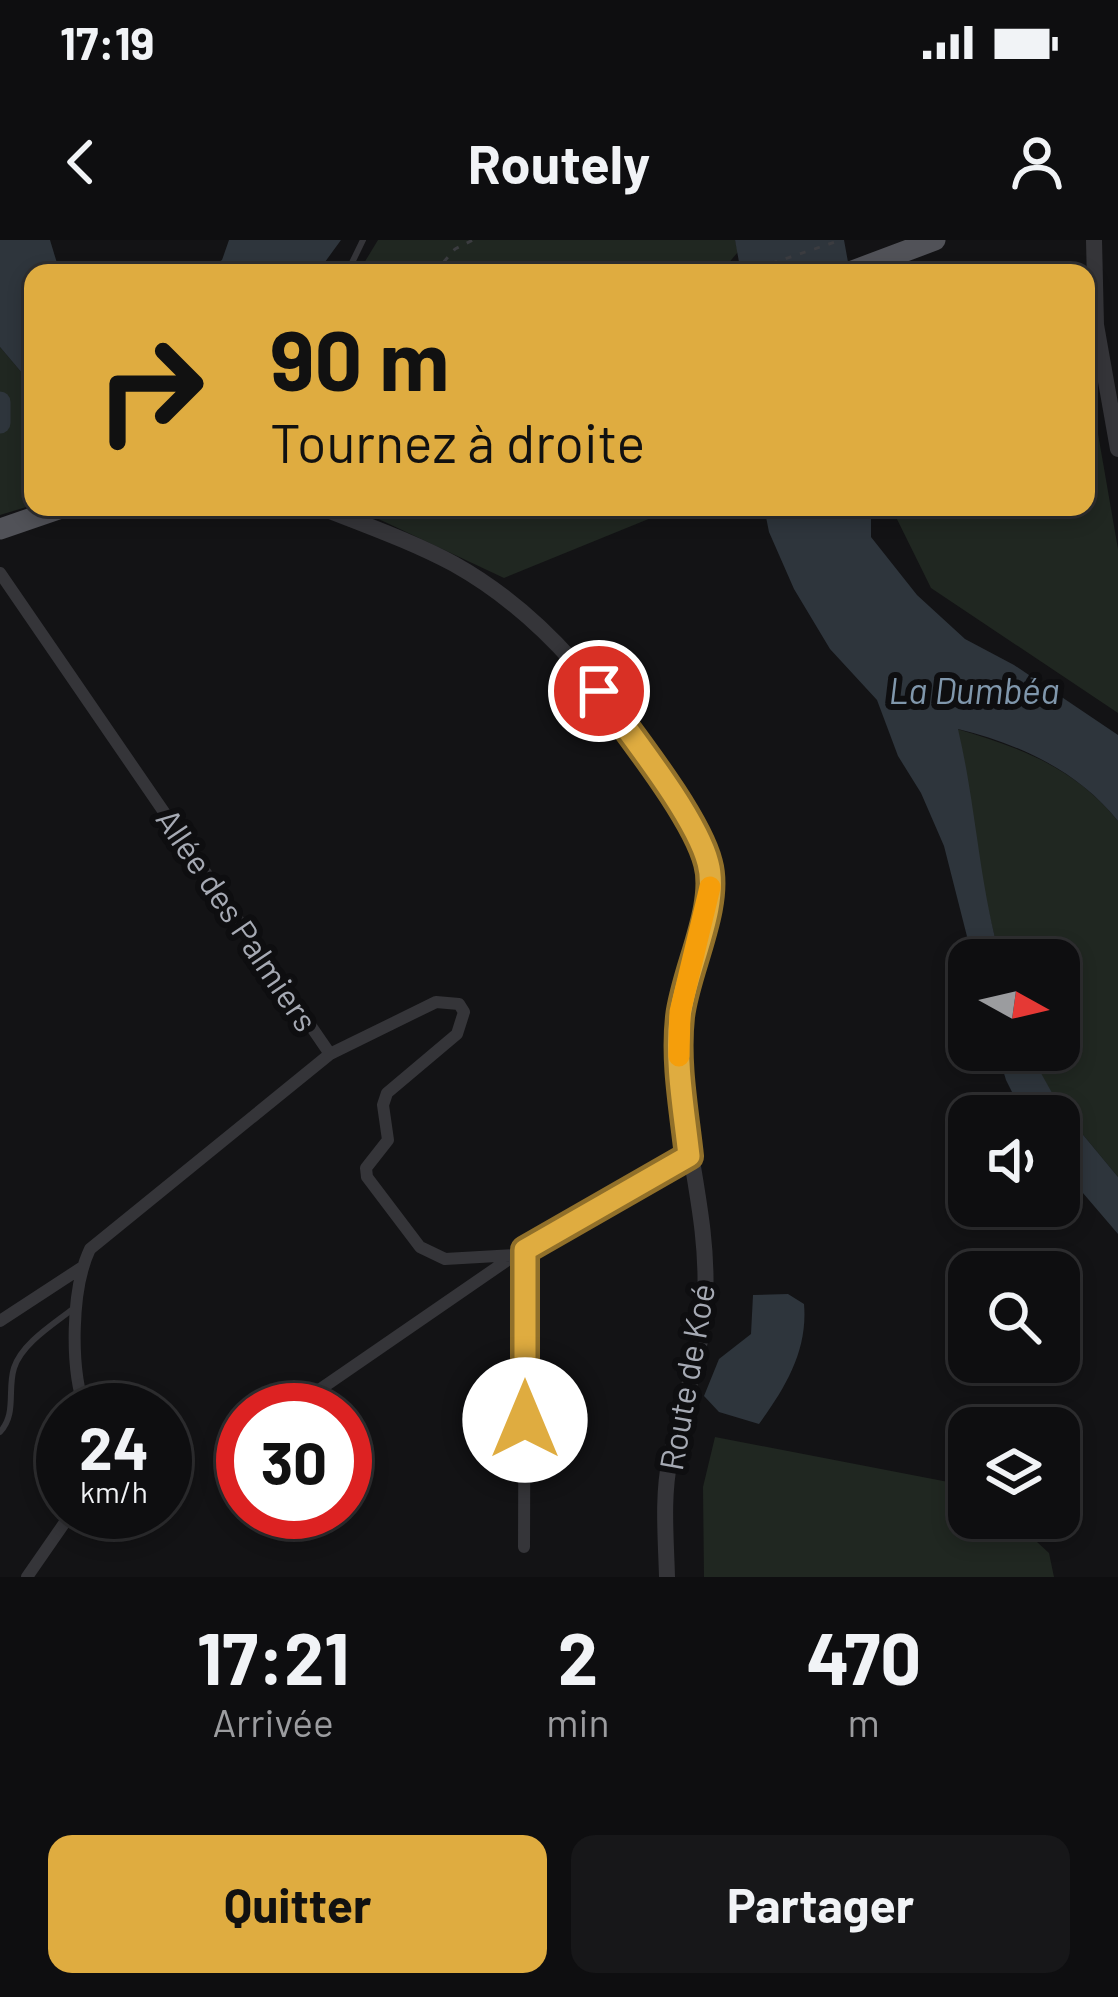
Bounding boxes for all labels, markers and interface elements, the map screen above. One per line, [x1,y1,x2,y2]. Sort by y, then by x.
text: 17:19 [60,15,154,69]
icon: back [48,129,114,195]
icon: person [1004,129,1070,195]
text: Routely [468,130,650,195]
text: 90 m [270,307,449,408]
icon: right [72,312,228,468]
text: Tournez à droite [270,409,645,474]
pin [548,640,650,742]
icon: arrive [566,658,632,724]
water label: La Dumbéa [889,668,1059,711]
street label: Allée des Palmiers [149,801,327,1038]
north arrow [948,939,1080,1071]
map controls [948,939,1080,1539]
button: sound [948,1095,1080,1227]
button: search [948,1251,1080,1383]
street label: Route de Koé [650,1280,722,1473]
position arrow [462,1357,588,1483]
speed limit sign: 30 [216,1383,372,1539]
button: layers [948,1407,1080,1539]
text: 24 [79,1410,149,1482]
text: km/h [80,1473,148,1509]
text: 17:21 [197,1613,350,1699]
text: 2 [558,1613,598,1699]
text: 470 [806,1613,921,1699]
text: Arrivée [212,1698,334,1745]
text: min [546,1698,609,1745]
text: m [848,1698,880,1745]
button: Quitter [48,1835,547,1973]
button: Partager [571,1835,1070,1973]

